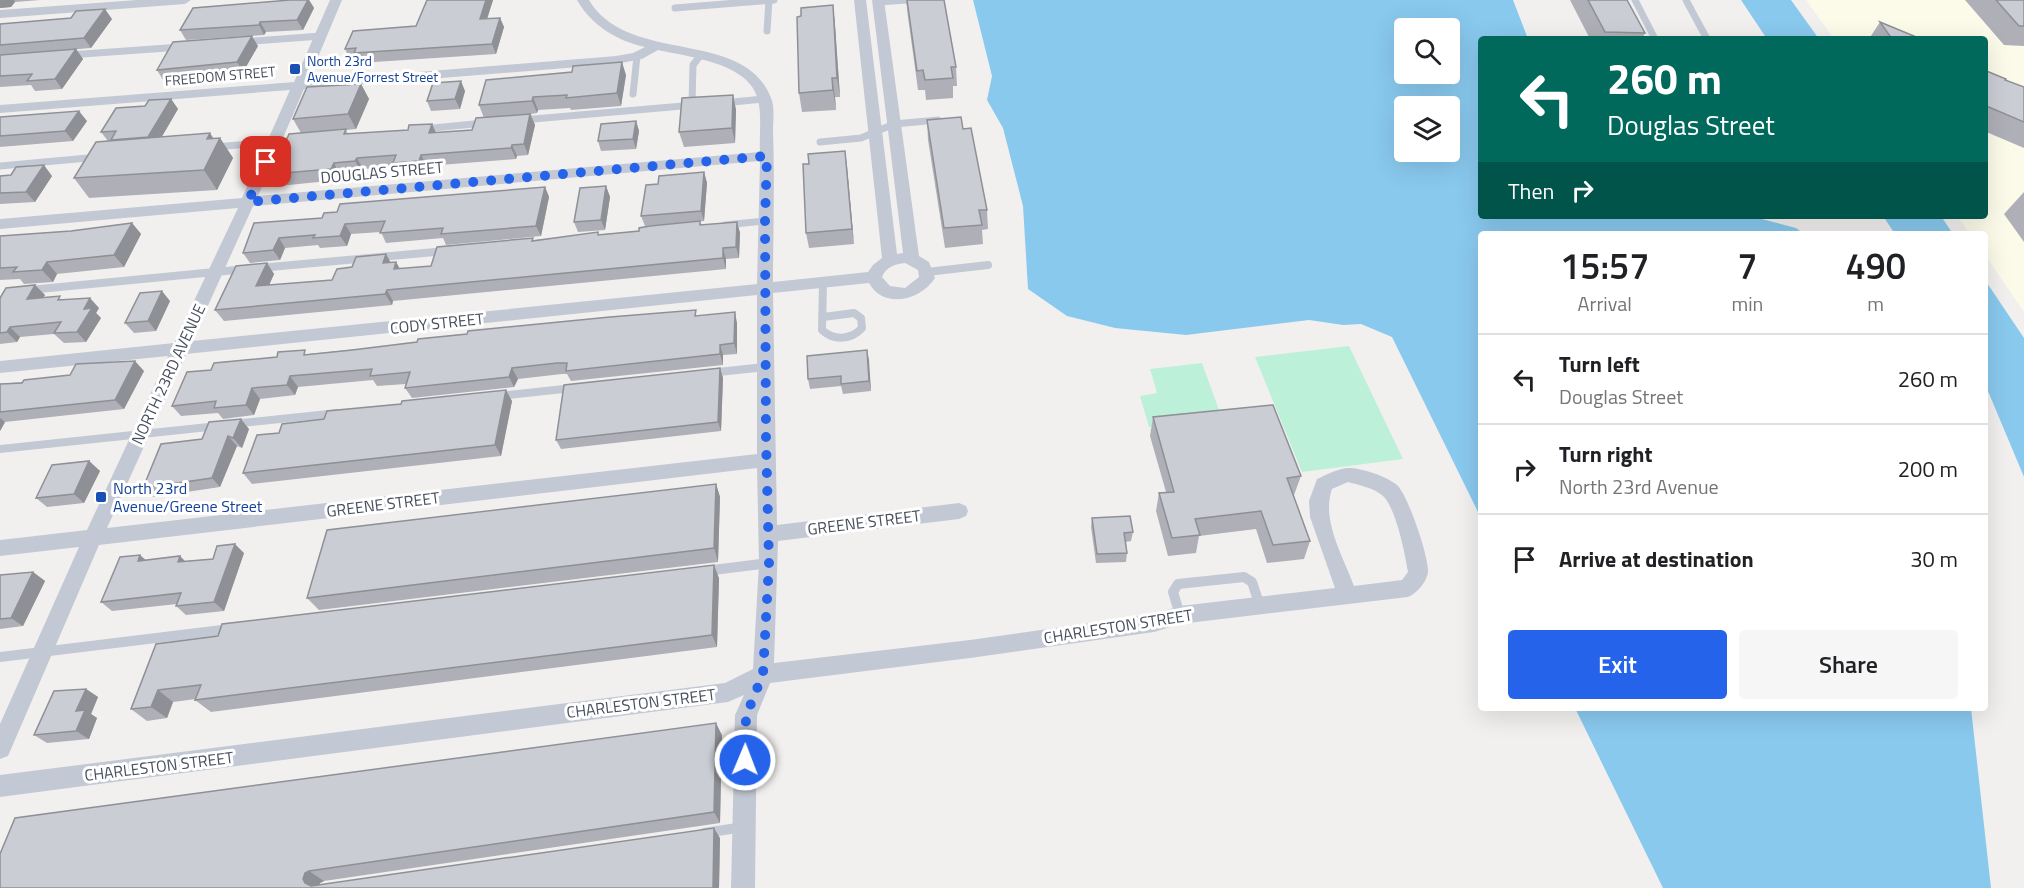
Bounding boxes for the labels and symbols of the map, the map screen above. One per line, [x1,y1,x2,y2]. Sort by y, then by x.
place label: North 23rd Avenue/Forrest Street [307,50,438,87]
street label: FREEDOM STREET [164,60,277,91]
marker: North 23rd Avenue/Forrest Street [288,62,302,76]
pin [240,136,291,187]
street label: DOUGLAS STREET [319,155,445,189]
street label: NORTH 23RD AVENUE [125,300,211,448]
street label: CODY STREET [389,306,486,340]
place label: North 23rd Avenue/Greene Street [113,476,263,518]
street label: GREENE STREET [325,485,441,523]
marker: North 23rd Avenue/Greene Street [94,490,108,504]
street label: GREENE STREET [806,503,922,541]
street label: CHARLESTON STREET [1042,602,1195,650]
street label: CHARLESTON STREET [565,682,718,724]
position arrow [713,728,777,792]
street label: CHARLESTON STREET [83,745,236,787]

